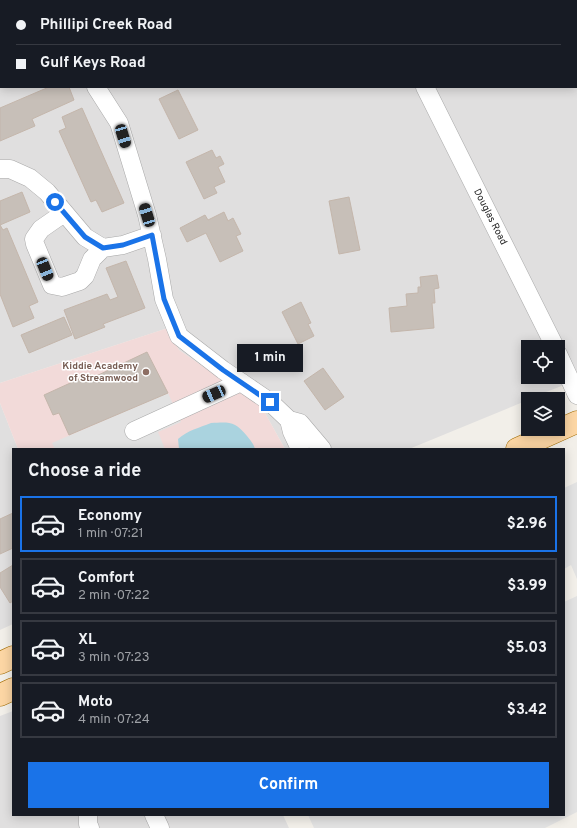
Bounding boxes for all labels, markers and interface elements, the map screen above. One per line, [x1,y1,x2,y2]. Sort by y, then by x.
text: Phillipi Creek Road [40,16,172,35]
text: Gulf Keys Road [40,54,146,73]
car [114,123,132,149]
street label: Douglas Road [470,187,510,247]
route start [46,193,64,211]
car [138,202,156,228]
car [35,256,55,282]
map controls [521,340,565,436]
button: locate [521,340,565,384]
callout: 1 min [237,344,303,372]
text: 1 min [254,350,286,366]
place label: Kiddie Academy of Streamwood [62,360,138,385]
marker: Kiddie Academy of Streamwood [141,367,151,377]
car [201,384,227,404]
button: layers [521,392,565,436]
route end [261,393,279,411]
text: Choose a ride [28,460,141,483]
icon: car [30,506,66,542]
text: Economy [78,507,142,526]
text: $2.96 [507,515,547,534]
text: 1 min · 07:21 [78,526,144,542]
icon: car [30,568,66,604]
text: Comfort [78,569,135,588]
text: $3.99 [507,577,547,596]
text: 2 min · 07:22 [78,588,150,604]
icon: car [30,630,66,666]
text: XL [78,631,96,650]
text: $5.03 [506,639,547,658]
text: 3 min · 07:23 [78,650,150,666]
icon: car [30,692,66,728]
text: Moto [78,693,113,712]
text: $3.42 [507,701,547,720]
text: 4 min · 07:24 [78,712,150,728]
button: Confirm [28,762,549,808]

